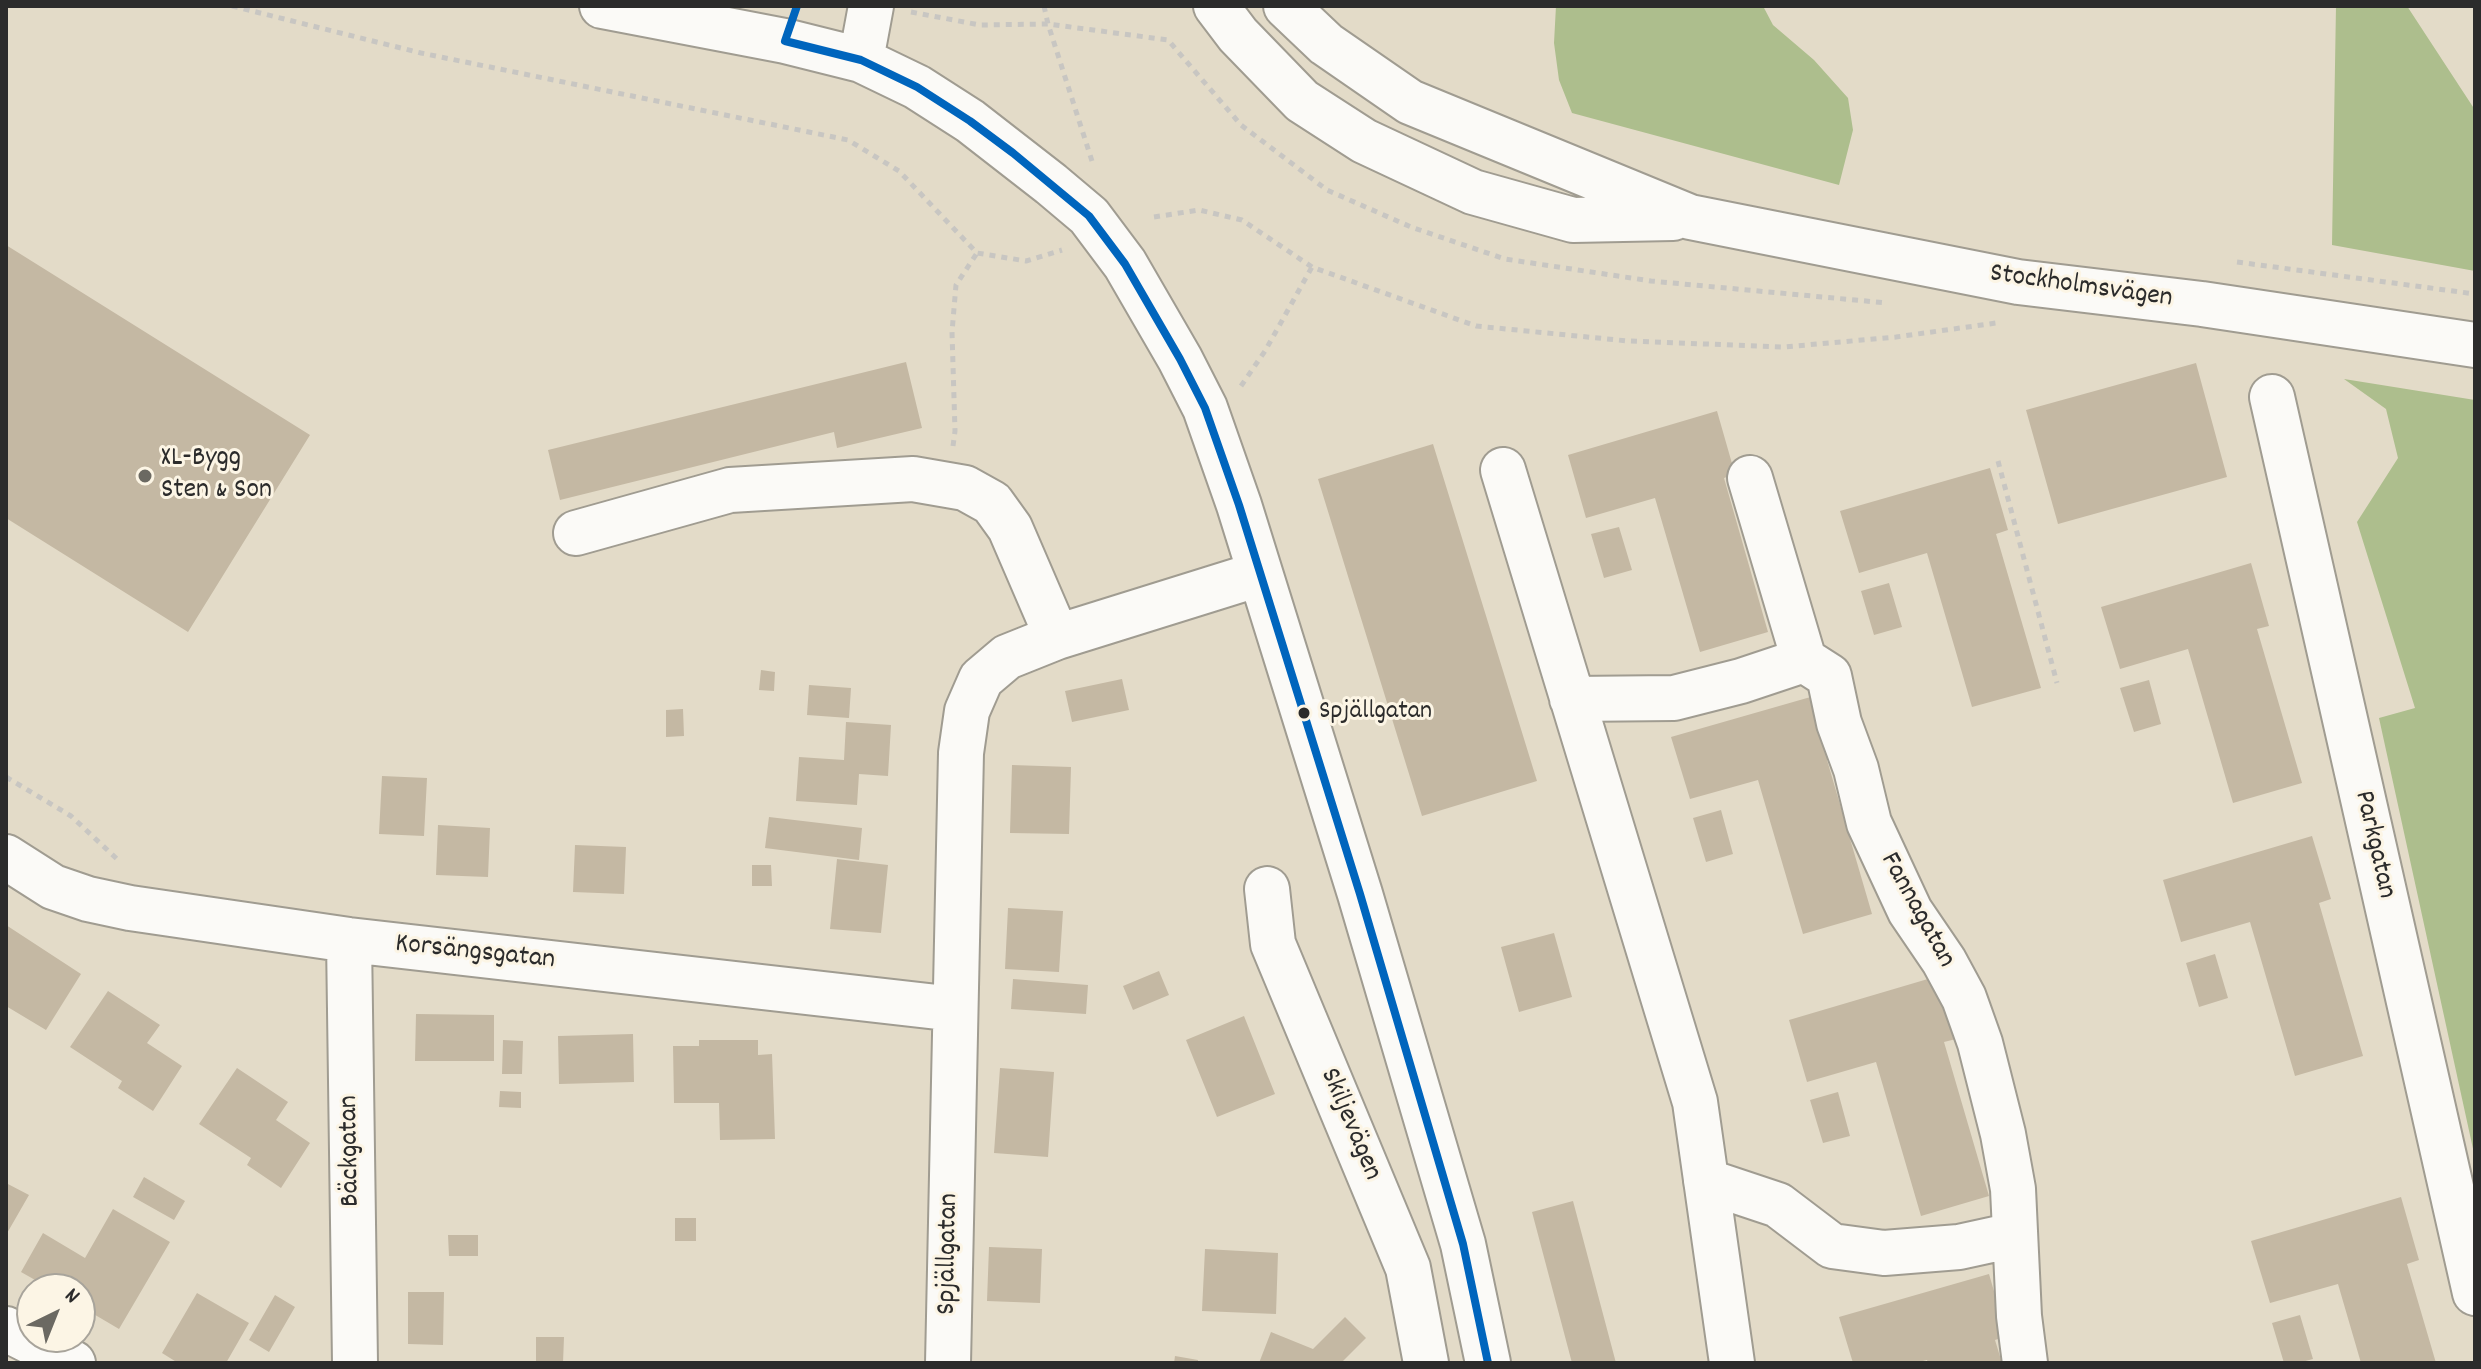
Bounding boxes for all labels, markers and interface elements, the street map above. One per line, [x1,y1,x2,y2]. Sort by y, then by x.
street label: Stockholmsvägen [1988,259,2174,317]
place label: XL-Bygg Sten & Son [161,443,272,509]
marker: XL-Bygg Sten & Son [136,467,154,485]
place label: Spjällgatan [1319,697,1432,729]
marker: Spjällgatan [1296,705,1312,721]
street label: Parkgatan [2344,788,2402,902]
street label: Fannagatan [1871,848,1961,974]
street label: Korsängsgatan [394,929,556,979]
street label: Skiljevägen [1310,1064,1388,1186]
street label: Bäckgatan [334,1095,370,1207]
street label: Spjällgatan [932,1193,968,1315]
north arrow [16,1273,96,1353]
text: N [57,1282,86,1312]

